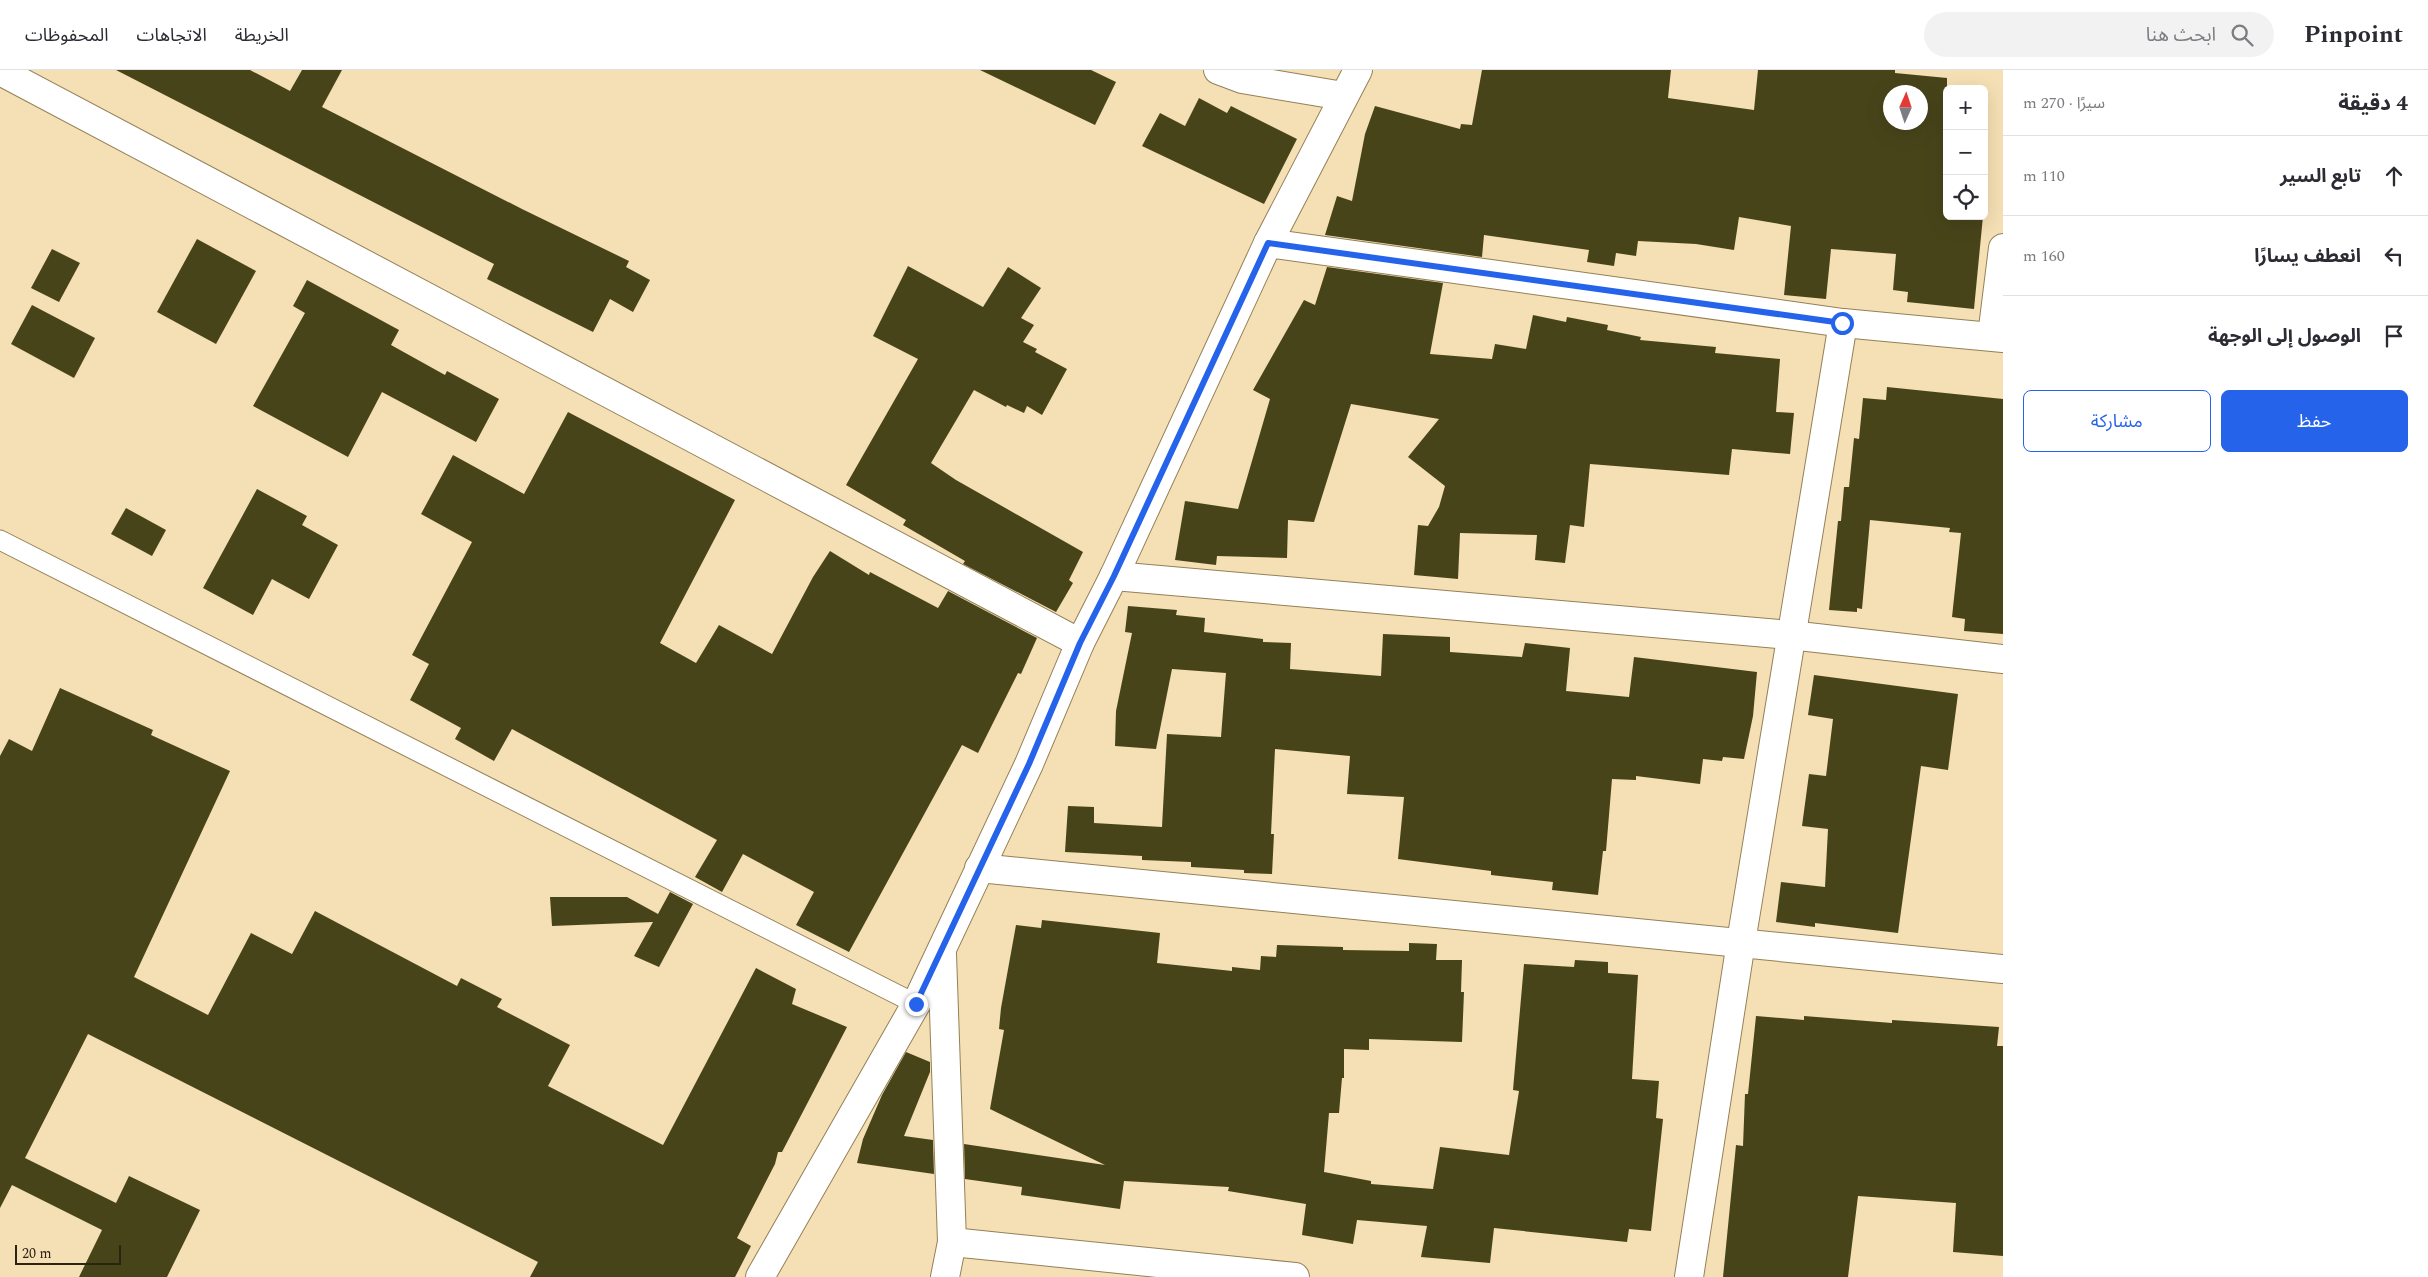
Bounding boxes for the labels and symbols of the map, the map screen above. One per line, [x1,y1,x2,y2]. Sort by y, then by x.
north arrow [1883,85,1928,130]
route start [1831,312,1854,335]
route end [905,993,928,1016]
scale bar [15,1242,121,1265]

